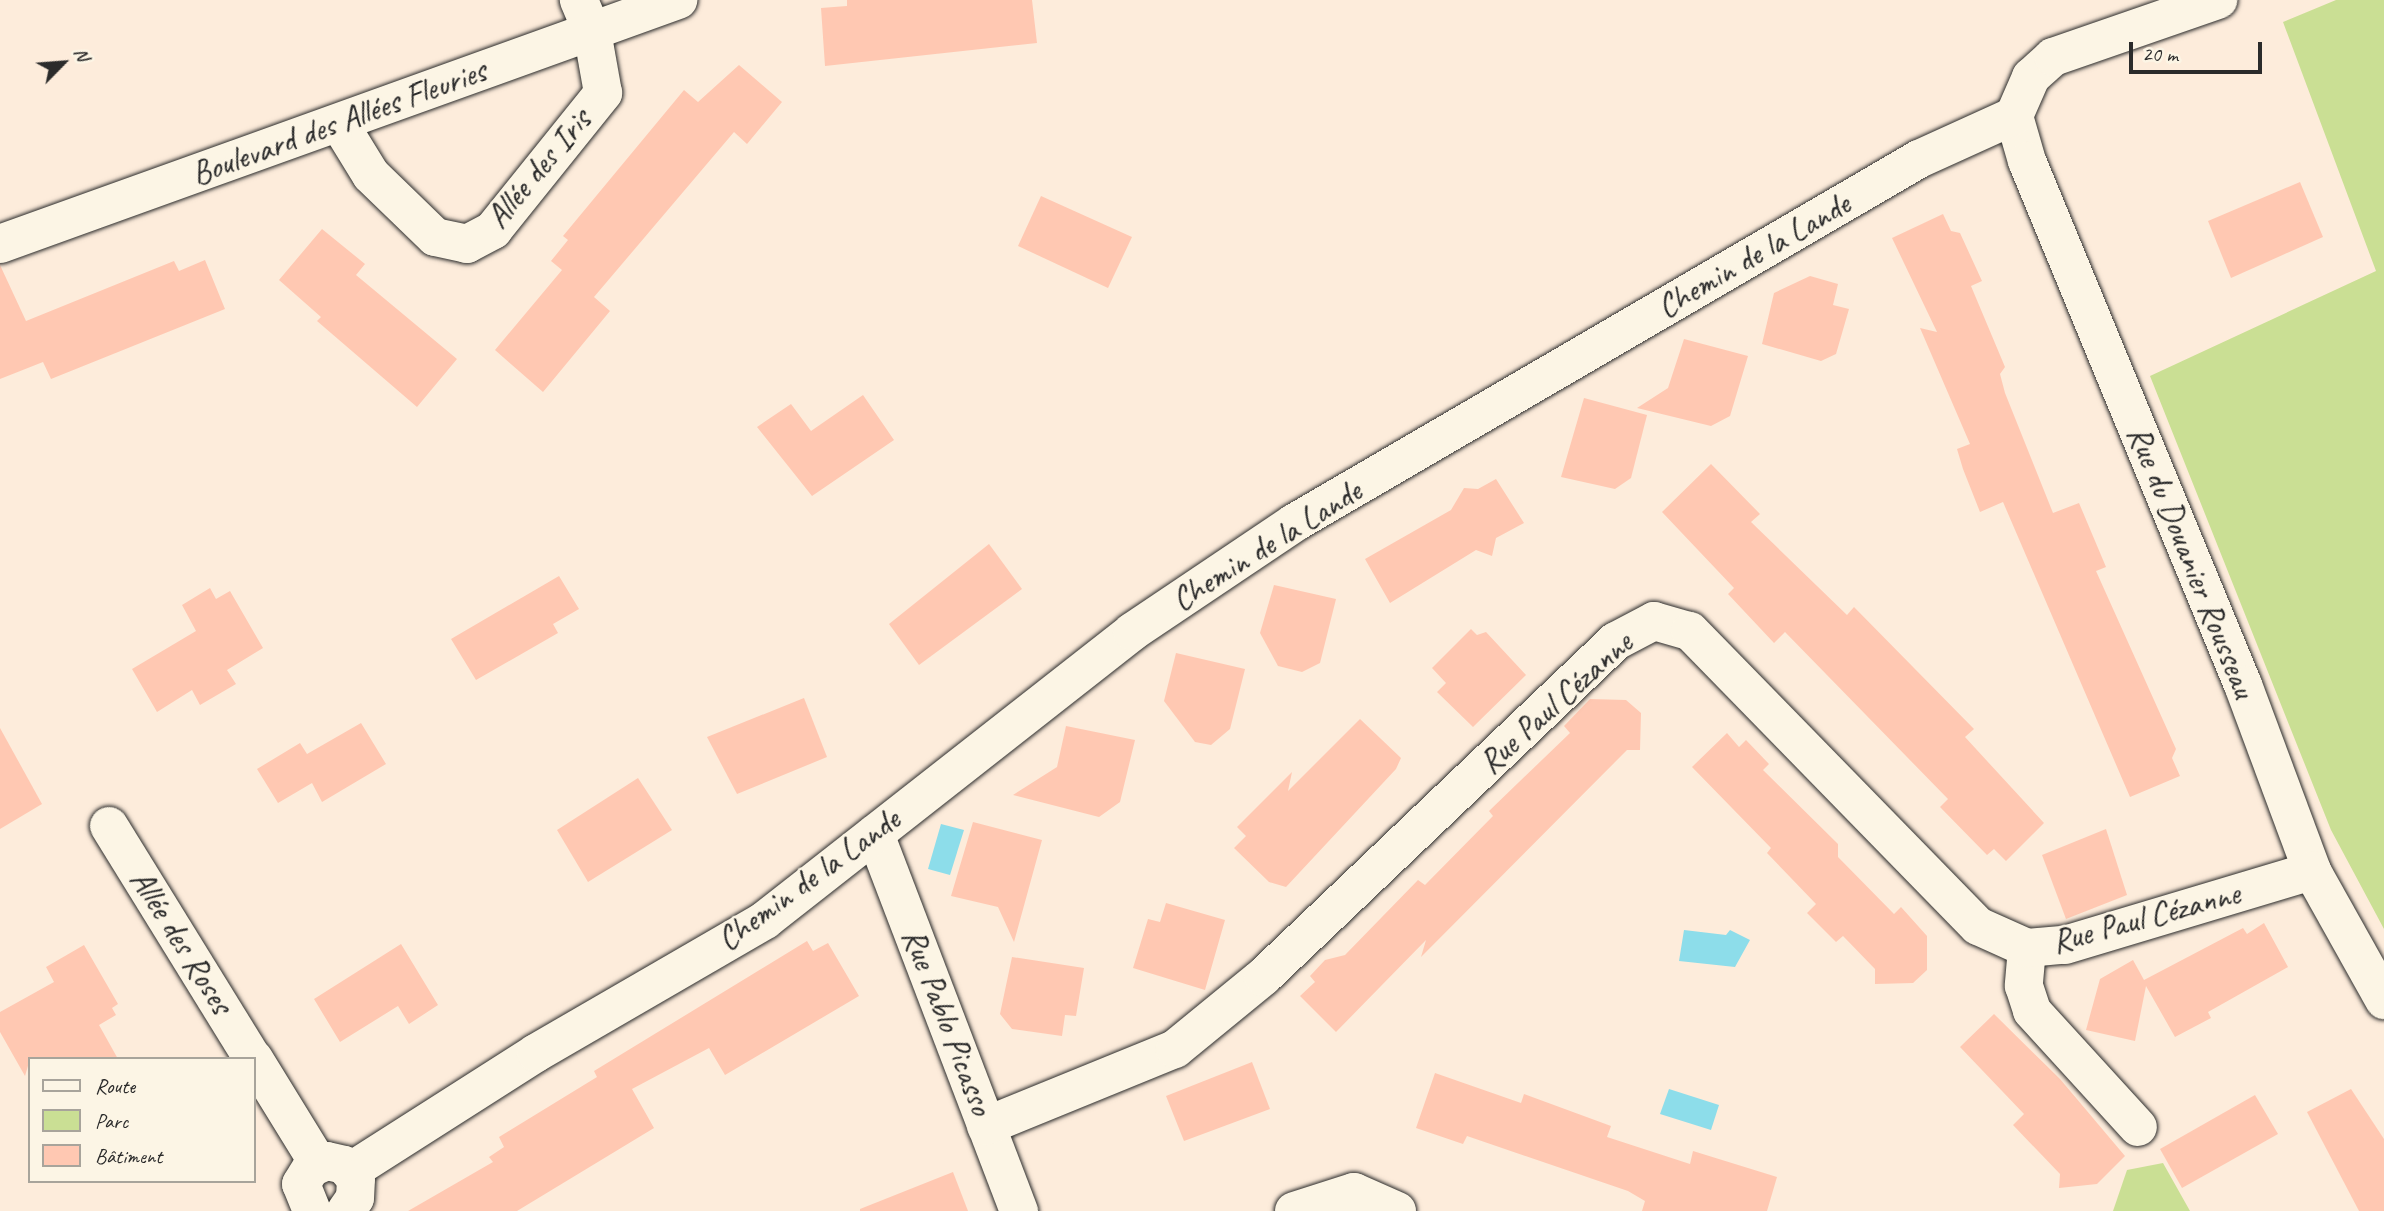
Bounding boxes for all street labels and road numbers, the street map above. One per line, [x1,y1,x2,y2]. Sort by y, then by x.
street label: Boulevard des Allées Fleuries [186,51,492,195]
street label: Allée des Iris [478,102,600,236]
street label: Chemin de la Lande [1650,184,1858,328]
street label: Rue du Douanier Rousseau [2118,420,2264,704]
street label: Chemin de la Lande [1164,472,1370,620]
street label: Rue Paul Cézanne [1471,624,1641,782]
street label: Chemin de la Lande [709,800,909,960]
street label: Allée des Roses [121,863,241,1021]
street label: Rue Paul Cézanne [2047,874,2245,962]
street label: Rue Pablo Picasso [893,923,1001,1121]

